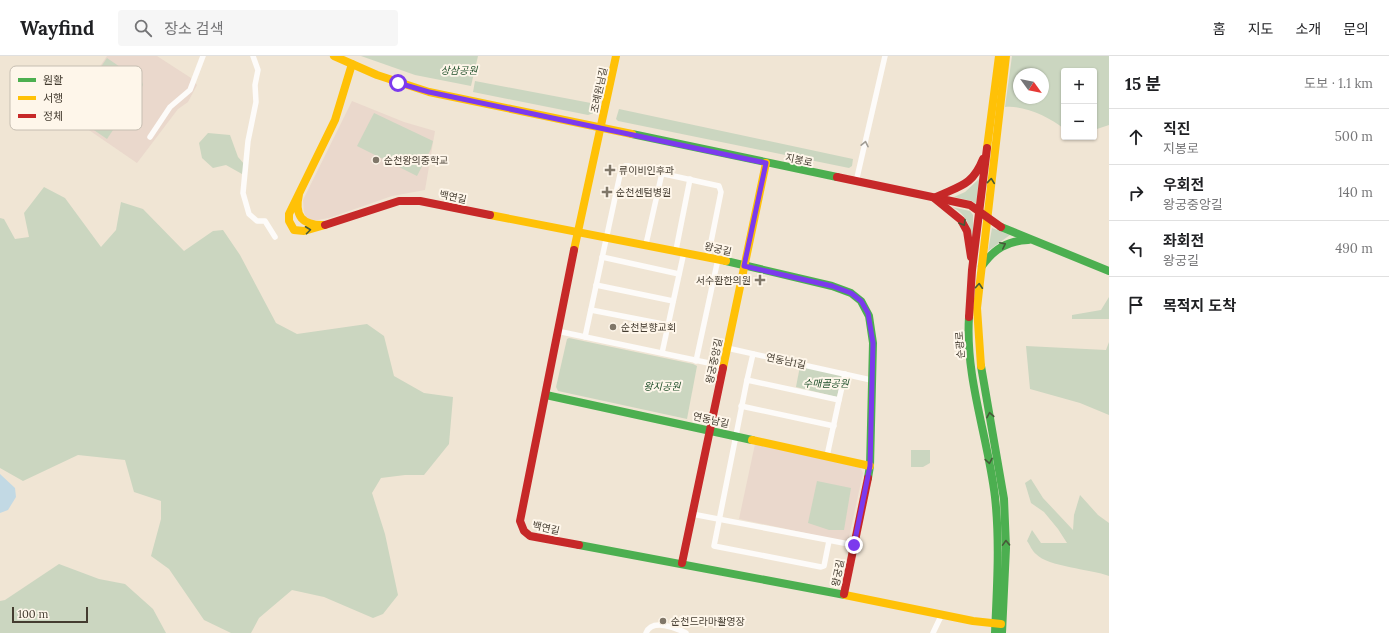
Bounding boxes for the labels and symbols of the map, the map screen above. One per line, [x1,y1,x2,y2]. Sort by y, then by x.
park label: 상삼공원 [441,64,478,77]
legend [10,66,142,130]
street label: 조례원님길 [588,66,610,114]
north arrow [1013,68,1049,104]
text: 원활 [43,73,63,87]
route start [389,74,407,92]
text: 서행 [43,91,63,105]
text: 정체 [43,109,63,123]
one-way arrow [861,141,869,148]
street label: 지봉로 [784,151,814,169]
place label: 순천왕의중학교 [384,154,448,167]
marker: 순천왕의중학교 [371,155,381,165]
marker: 류이비인후과 [604,164,616,176]
place label: 류이비인후과 [619,164,674,177]
one-way arrow [987,178,996,184]
marker: 순천센텀병원 [601,186,613,198]
place label: 순천센텀병원 [616,186,671,199]
street label: 백연길 [438,188,468,206]
one-way arrow [958,219,965,226]
one-way arrow [305,226,311,235]
street label: 왕궁길 [703,240,733,258]
one-way arrow [999,242,1006,250]
place label: 서수환한의원 [696,274,751,287]
marker: 서수환한의원 [754,274,766,286]
one-way arrow [975,283,984,289]
place label: 순천본향교회 [621,321,676,334]
marker: 순천본향교회 [608,322,618,332]
street label: 순광로 [953,331,967,359]
street label: 왕궁중앙길 [703,337,725,385]
street label: 연동남1길 [765,350,807,372]
park label: 수매골공원 [803,377,850,390]
park label: 왕지공원 [644,380,681,393]
street label: 연동남길 [692,410,730,430]
one-way arrow [986,412,995,418]
one-way arrow [984,458,992,464]
street label: 백연길 [531,519,561,537]
route end [845,536,863,554]
one-way arrow [1002,540,1010,546]
street label: 왕궁길 [829,558,847,588]
scale bar [12,605,88,624]
place label: 순천드라마촬영장 [671,615,745,628]
marker: 순천드라마촬영장 [658,616,668,626]

